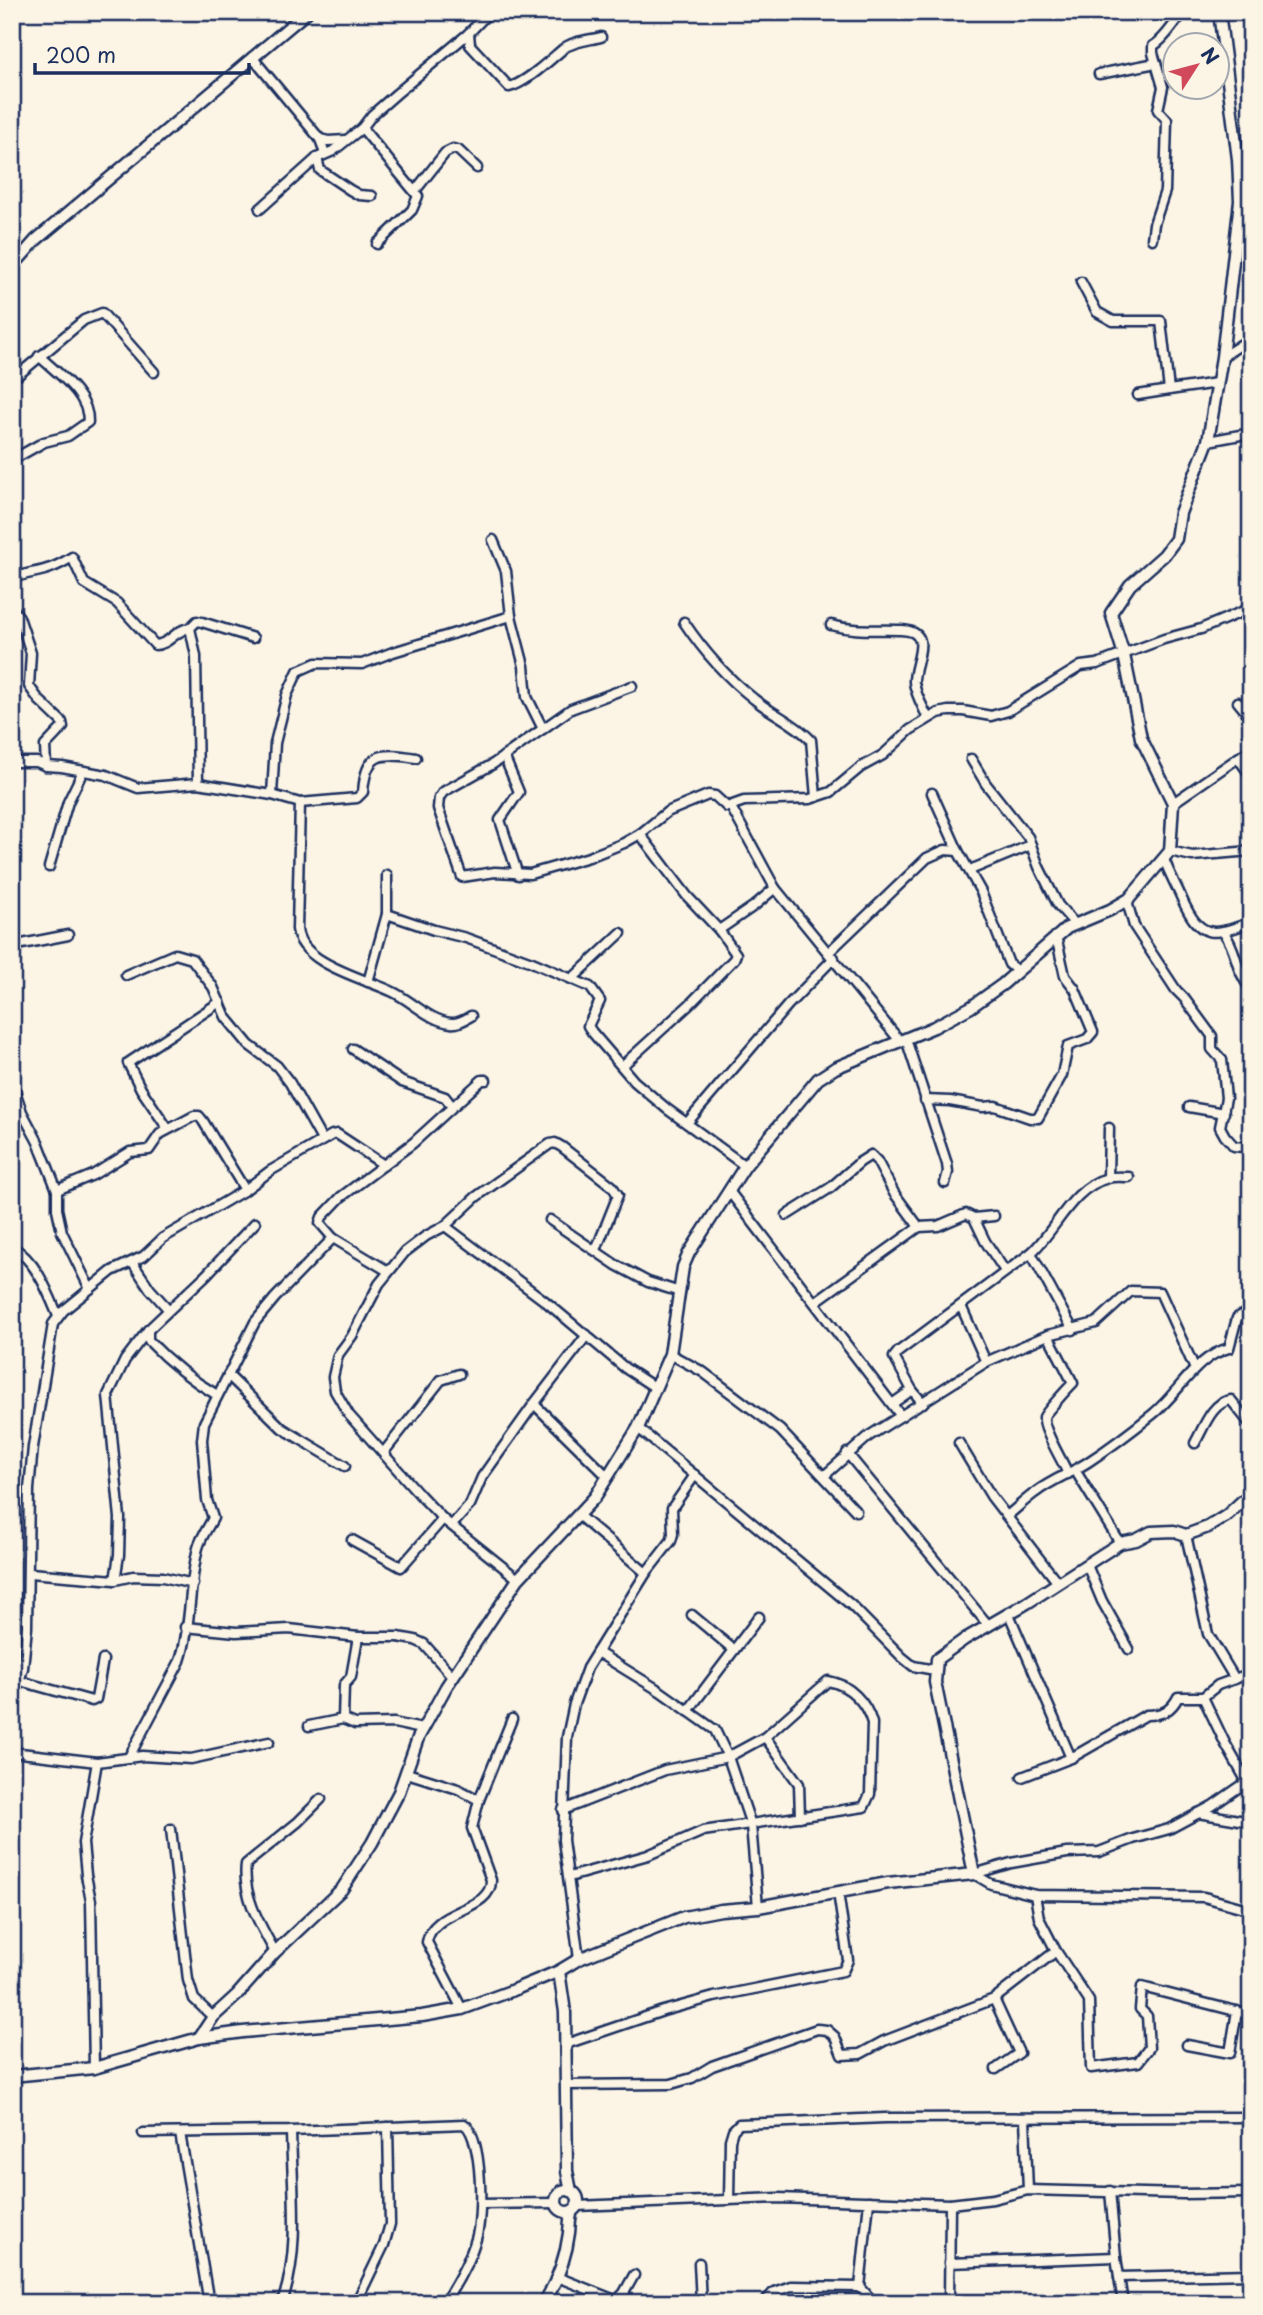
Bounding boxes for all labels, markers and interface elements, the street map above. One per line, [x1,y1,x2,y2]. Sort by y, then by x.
scale bar [35,32,248,76]
north arrow [1162,32,1232,102]
text: 200 m [46,38,116,70]
text: N [1195,41,1226,70]

